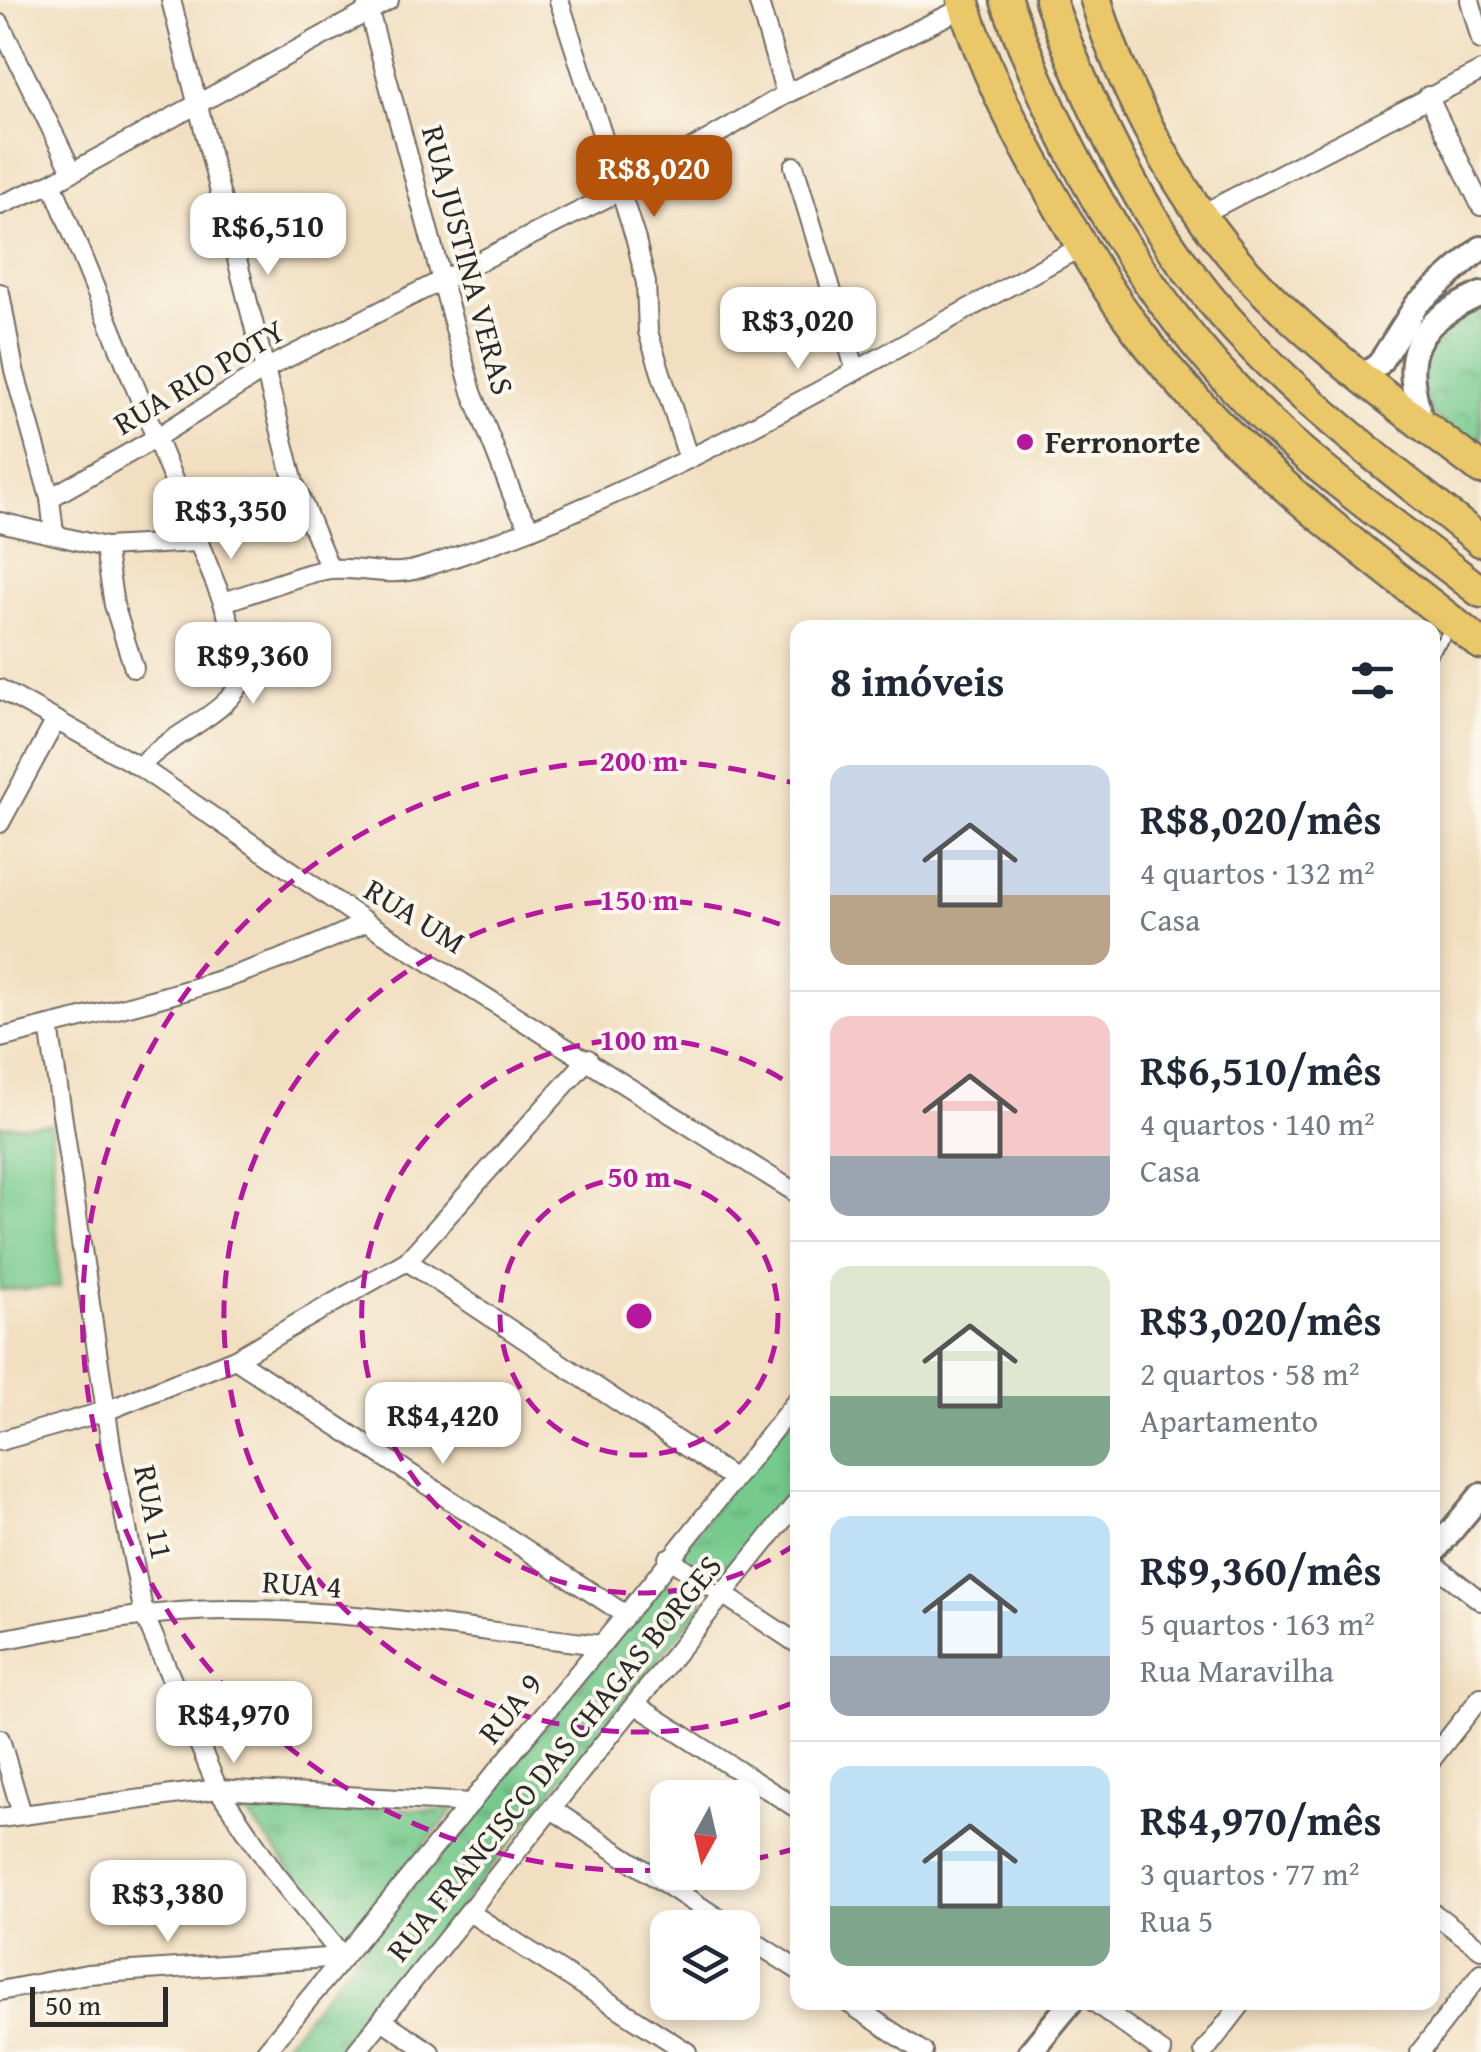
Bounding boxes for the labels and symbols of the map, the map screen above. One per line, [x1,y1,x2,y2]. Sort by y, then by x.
street label: RUA JUSTINA VERAS [410,120,527,400]
pin: R$8,020 [562,135,746,220]
pin: R$6,510 [176,193,360,278]
pin: R$3,020 [706,287,890,372]
street label: RUA RIO POTY [104,307,294,446]
place label: Ferronorte [1045,418,1200,465]
marker: Ferronorte [1014,431,1036,453]
pin: R$3,350 [139,477,323,562]
pin: R$9,360 [161,622,345,707]
text: 200 m [600,738,679,782]
street label: RUA UM [355,866,475,965]
text: 150 m [600,877,679,921]
text: 100 m [600,1017,679,1061]
text: 50 m [607,1154,671,1198]
centre of rings [621,1298,657,1334]
pin: R$4,420 [351,1382,535,1467]
street label: RUA 11 [122,1461,187,1563]
street label: RUA FRANCISCO DAS CHAGAS BORGES [374,1544,733,1971]
street label: RUA 4 [261,1557,343,1610]
street label: RUA 9 [466,1662,553,1753]
pin: R$4,970 [142,1681,326,1766]
north arrow [650,1780,760,1890]
pin: R$3,380 [76,1860,260,1945]
scale bar [30,1982,168,2026]

